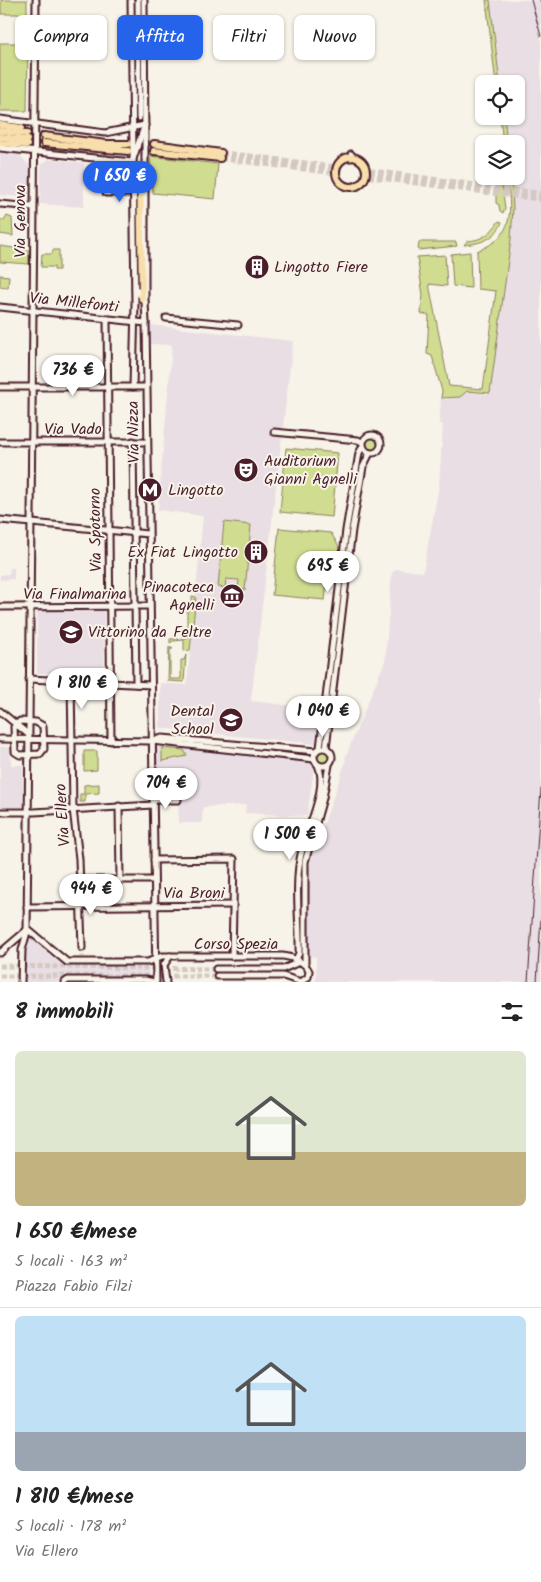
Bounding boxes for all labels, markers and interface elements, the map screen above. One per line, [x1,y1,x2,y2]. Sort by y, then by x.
chip: Compra [15,15,107,60]
chip: Affitta [117,15,203,60]
chip: Filtri [213,15,284,60]
chip: Nuovo [294,15,375,60]
map controls [475,75,525,185]
button: locate [475,75,525,125]
button: layers [475,135,525,185]
pin: 1 650 € [74,160,166,203]
text: 1 650 € [94,164,146,189]
street label: Via Genova [8,184,33,258]
building icon: Lingotto Fiere [244,254,270,280]
place label: Lingotto Fiere [274,255,368,280]
street label: Via Millefonti [28,286,121,320]
pin: 736 € [38,354,108,397]
text: 736 € [52,358,94,383]
street label: Via Nizza [121,401,147,463]
street label: Via Vado [44,417,102,442]
place label: Auditorium Gianni Agnelli [264,449,358,492]
theatre icon: Auditorium Gianni Agnelli [233,457,259,483]
metro station icon: Lingotto [137,477,163,503]
place label: Lingotto [168,478,224,503]
street label: Via Spotorno [83,488,109,572]
building icon: Ex Fiat Lingotto [243,539,269,565]
place label: Ex Fiat Lingotto [128,540,238,565]
pin: 695 € [293,550,363,593]
text: 695 € [307,554,349,579]
place label: Pinacoteca Agnelli [143,575,215,618]
street label: Via Finalmarina [23,582,127,607]
museum icon: Pinacoteca Agnelli [219,583,245,609]
school or university icon: Vittorino da Feltre [58,619,84,645]
place label: Vittorino da Feltre [88,620,211,645]
pin: 1 810 € [36,668,128,710]
text: 1 810 € [57,671,107,696]
pin: 1 040 € [277,696,369,738]
place label: Dental School [170,699,214,742]
text: 1 040 € [297,699,349,724]
school or university icon: Dental School [218,707,244,733]
pin: 704 € [131,768,201,810]
text: 704 € [146,771,186,796]
street label: Via Ellero [48,783,78,847]
pin: 1 500 € [244,818,336,861]
text: 1 500 € [264,822,316,847]
pin: 944 € [56,874,126,916]
text: 944 € [70,877,112,902]
street label: Via Broni [163,881,226,906]
street label: Corso Spezia [194,932,278,957]
text: 8 immobili [15,996,113,1029]
icon: filters [498,998,526,1026]
icon: home [226,1083,316,1173]
text: 1 650 €/mese [15,1216,137,1249]
text: 5 locali · 163 m² [15,1249,127,1274]
text: Piazza Fabio Filzi [15,1274,132,1299]
icon: home [226,1349,316,1439]
text: 1 810 €/mese [15,1481,134,1514]
text: 5 locali · 178 m² [15,1514,126,1539]
text: Via Ellero [15,1539,78,1564]

